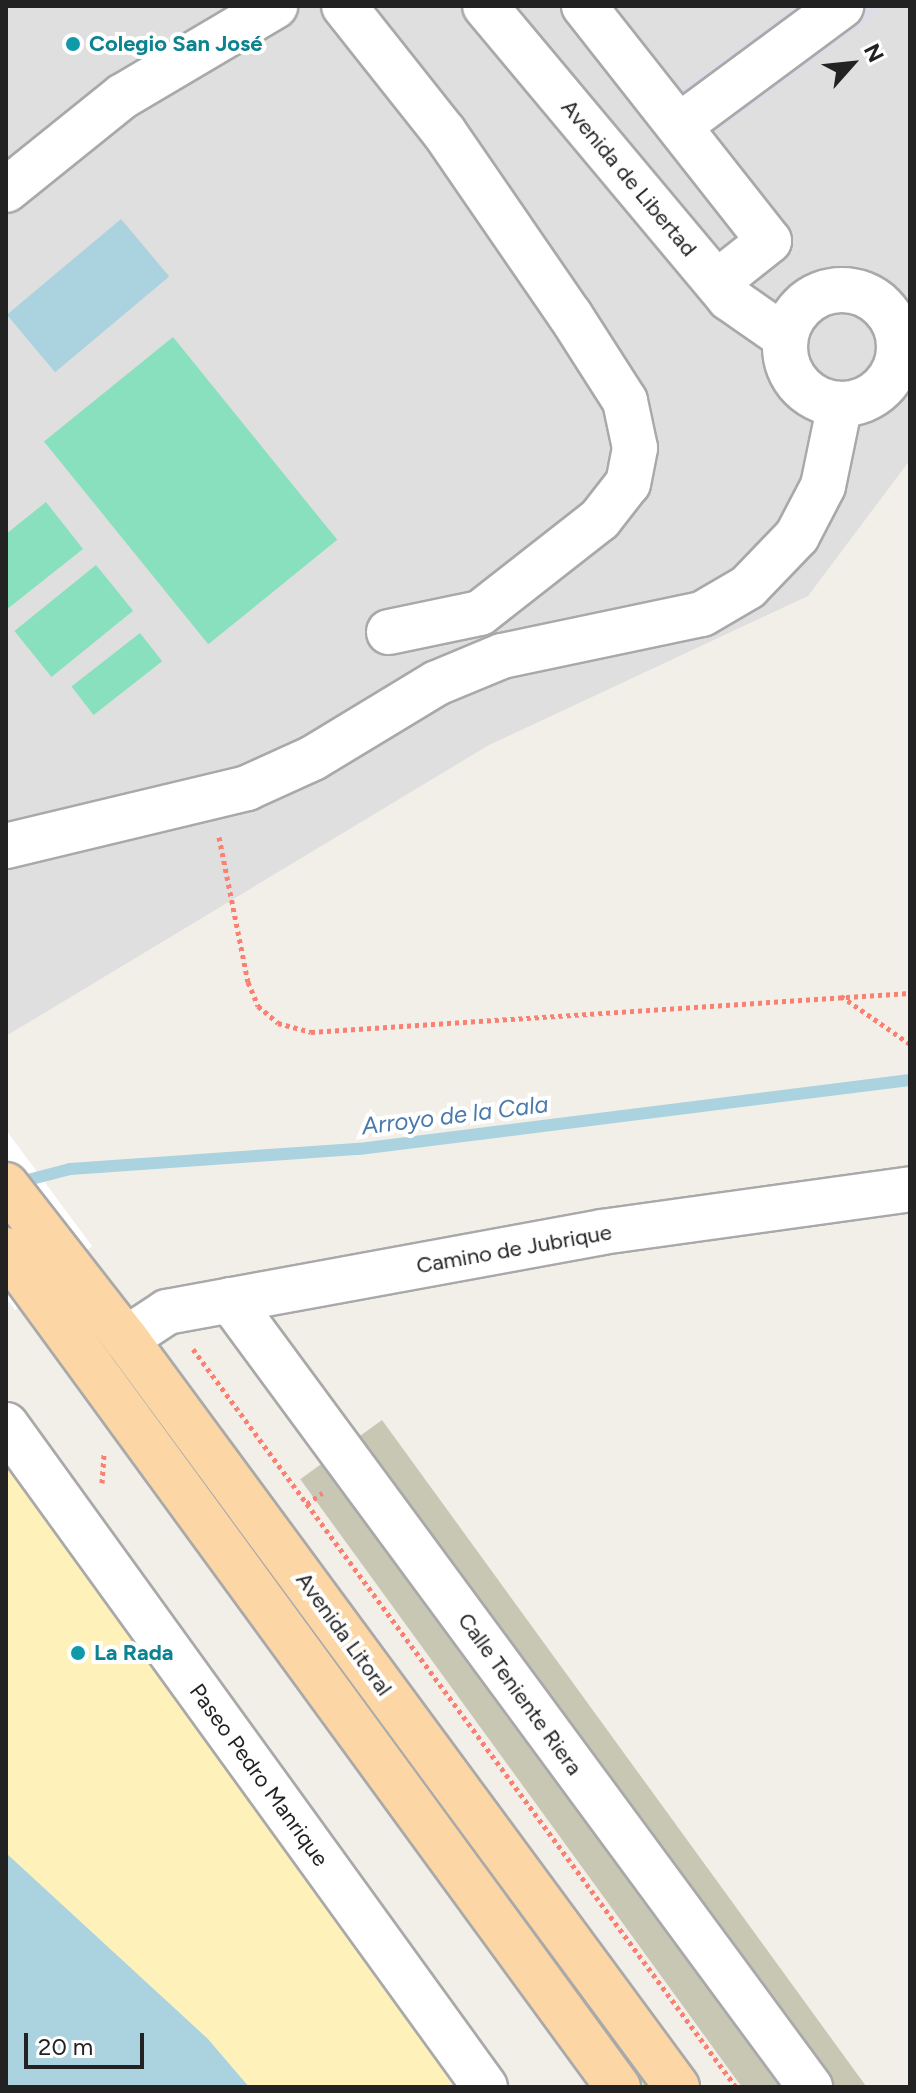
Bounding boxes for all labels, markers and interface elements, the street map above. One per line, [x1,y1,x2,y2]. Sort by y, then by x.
north arrow [812,24,892,104]
place label: Colegio San José [89,31,263,57]
marker: Colegio San José [64,35,82,53]
text: N [858,39,890,67]
street label: Avenida de Libertad [556,94,702,262]
water label: Arroyo de la Cala [360,1089,550,1141]
street label: Camino de Jubrique [414,1219,614,1279]
street label: Avenida Litoral [290,1567,398,1701]
street label: Calle Teniente Riera [452,1608,588,1780]
place label: La Rada [94,1640,174,1666]
marker: La Rada [69,1644,87,1662]
street label: Paseo Pedro Manrique [184,1679,334,1871]
scale bar [28,2017,148,2067]
text: 20 m [38,2032,93,2061]

